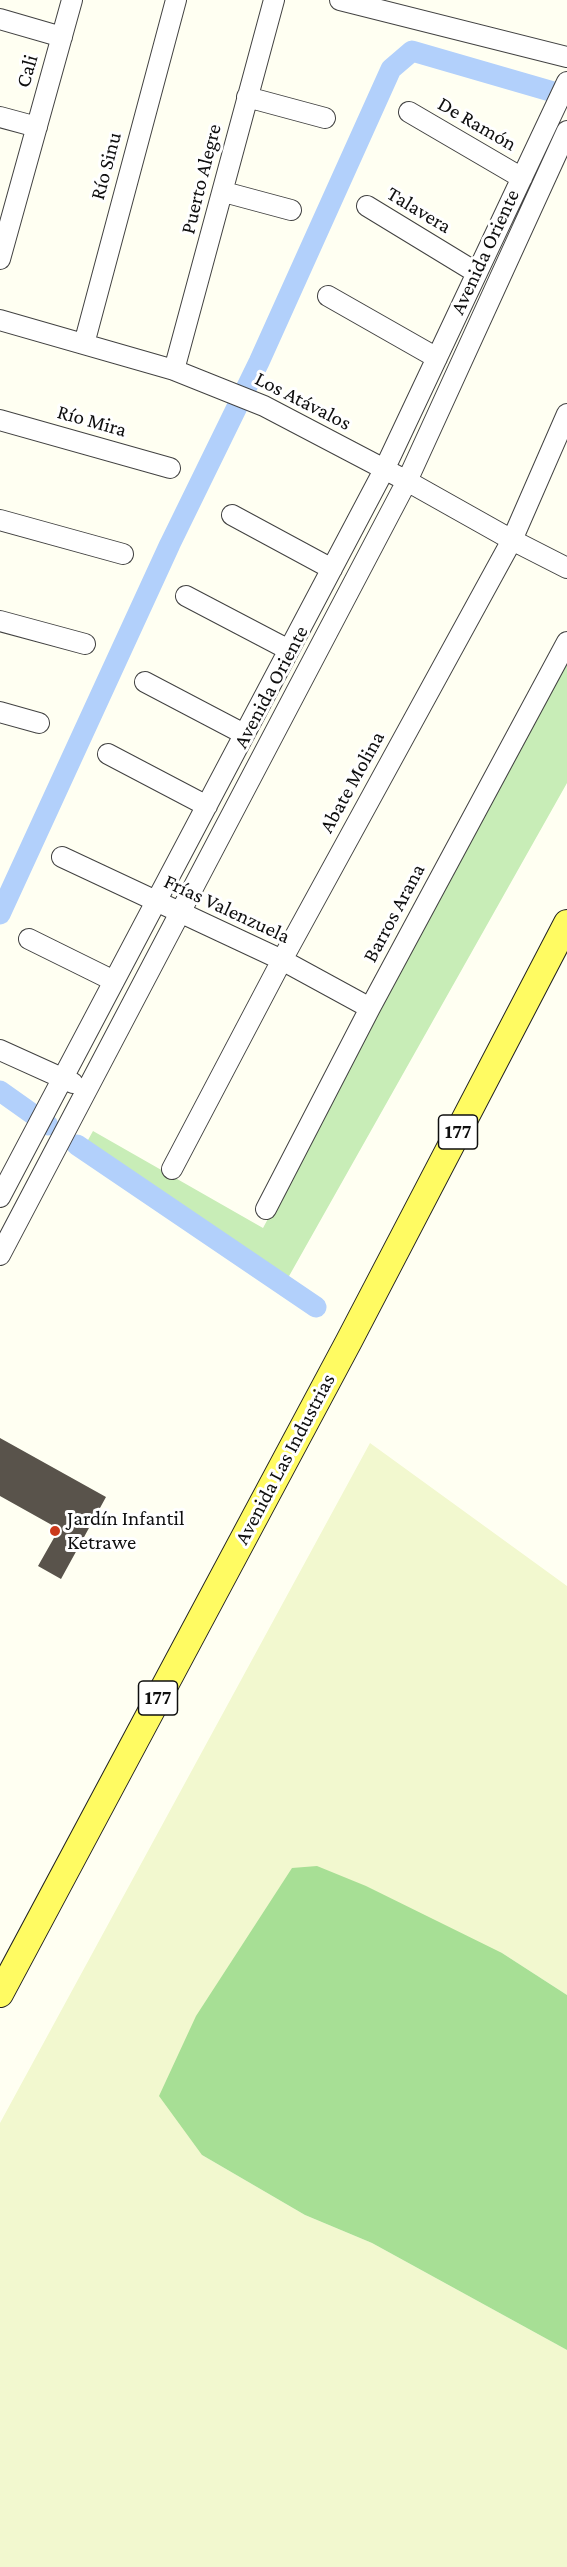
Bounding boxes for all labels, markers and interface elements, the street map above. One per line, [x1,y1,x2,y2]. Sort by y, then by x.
street label: Cali [10,52,44,90]
street label: De Ramón [433,91,521,157]
street label: Puerto Alegre [175,121,227,237]
street label: Río Sinu [85,129,127,203]
street label: Talavera [382,181,456,239]
street label: Avenida Oriente [445,185,525,319]
street label: Los Atávalos [251,366,355,436]
street label: Río Mira [54,399,130,443]
street label: Avenida Oriente [228,621,314,753]
street label: Abate Molina [314,727,390,837]
street label: Barros Arana [358,859,430,967]
street label: Frías Valenzuela [160,869,294,949]
road number: 177 [438,1115,478,1149]
street label: Avenida Las Industrias [229,1369,341,1549]
place label: Jardín Infantil Ketrawe [67,1506,185,1556]
marker: Jardín Infantil Ketrawe [48,1524,62,1538]
road number: 177 [138,1681,178,1715]

